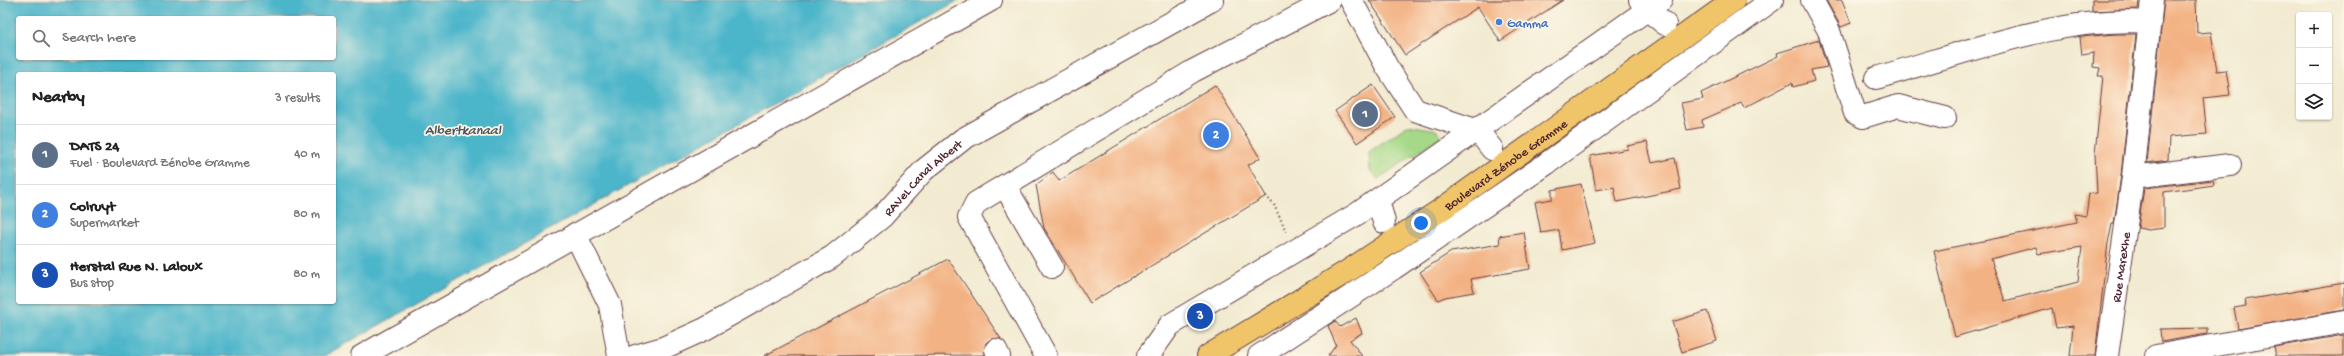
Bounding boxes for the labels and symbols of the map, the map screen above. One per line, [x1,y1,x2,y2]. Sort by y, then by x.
marker: Gamma [1494,17,1504,27]
place label: Gamma [1507,17,1549,32]
pin: 1 [1352,99,1378,129]
street label: Boulevard Zénobe Gramme [1441,117,1571,215]
pin: 2 [1203,120,1229,150]
water label: Albertkanaal [425,123,502,140]
street label: RAVeL Canal Albert [881,137,967,220]
your location [1411,213,1431,233]
street label: Rue Marexhe [2110,231,2135,303]
pin: 3 [1187,301,1213,331]

